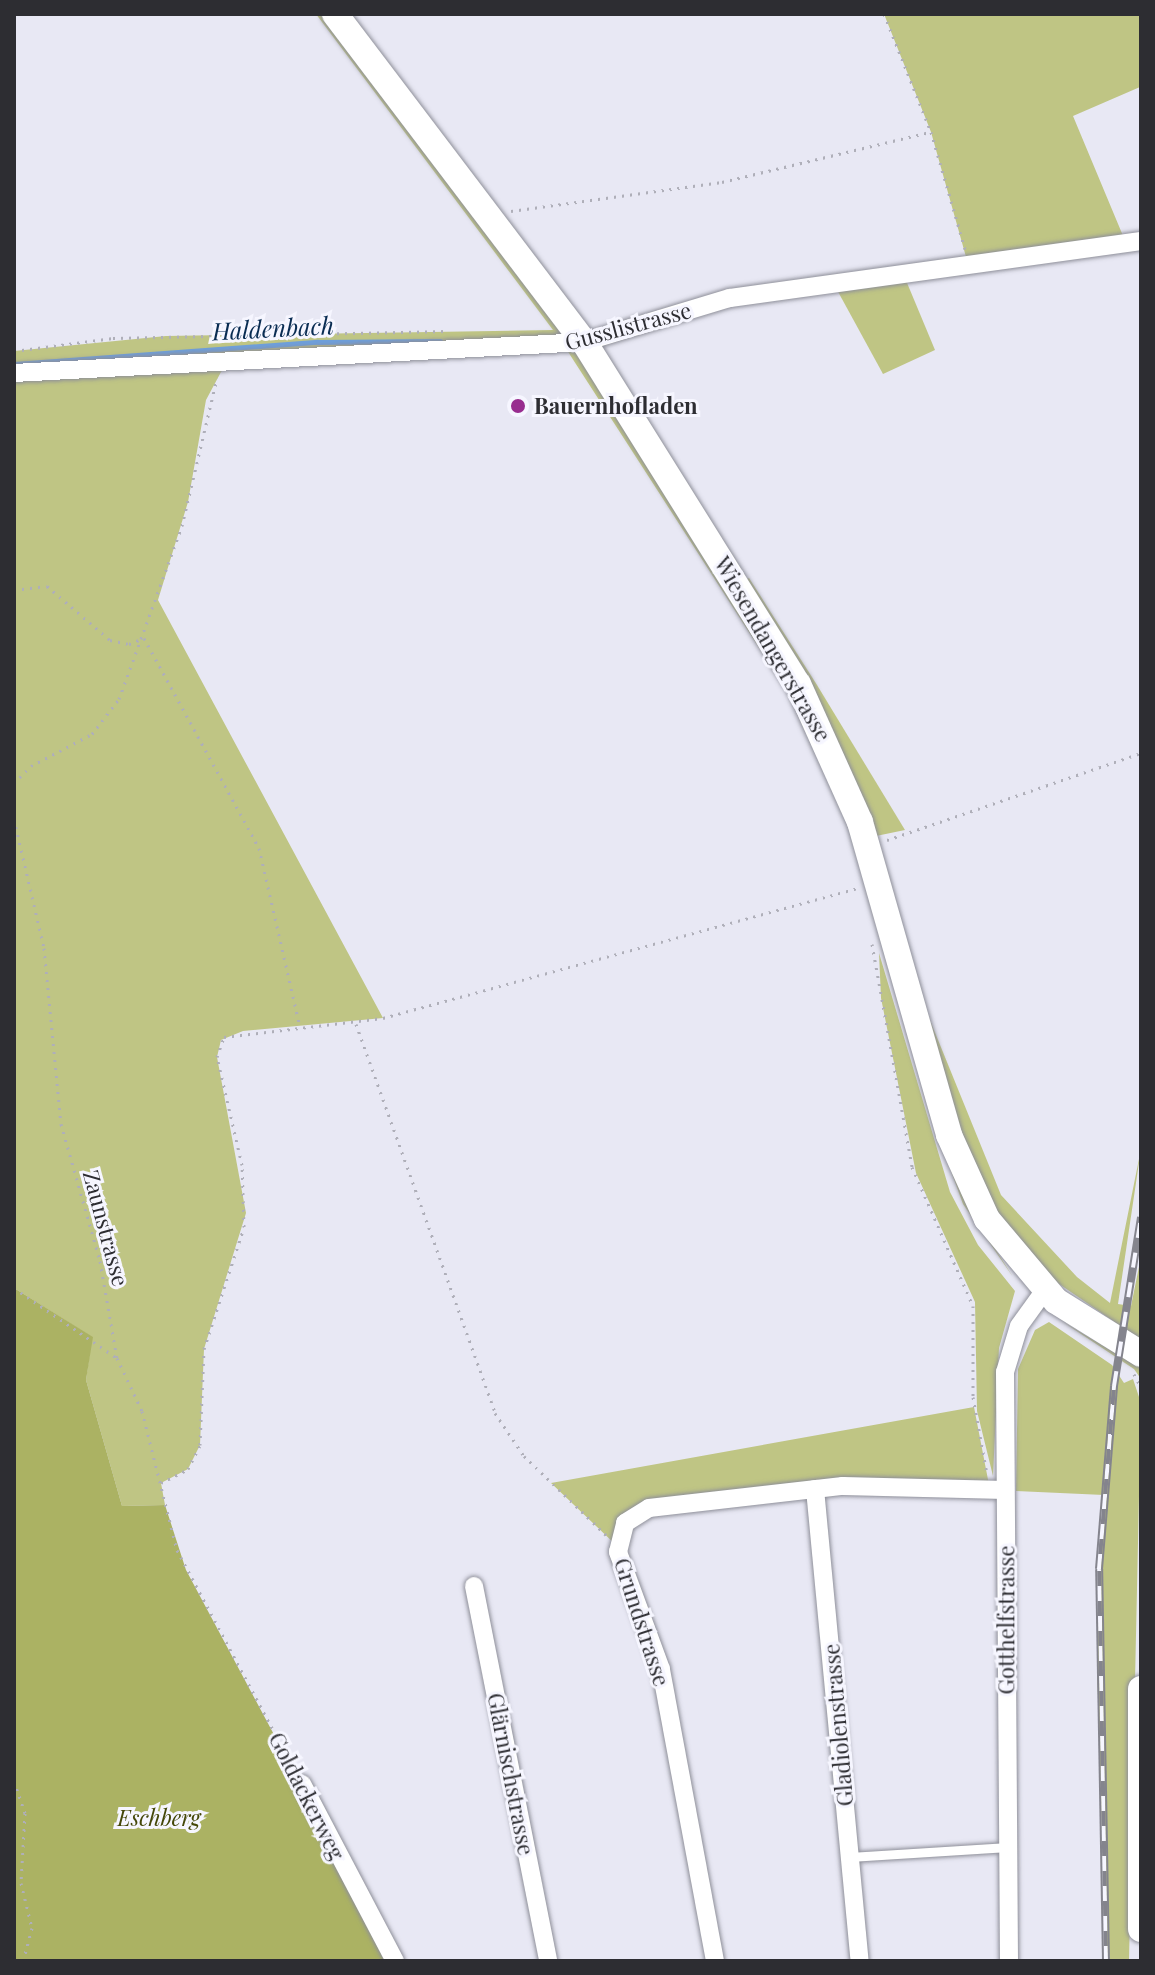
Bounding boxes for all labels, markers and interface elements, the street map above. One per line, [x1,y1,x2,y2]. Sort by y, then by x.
street label: Gusslistrasse [562,296,694,356]
water label: Haldenbach [211,310,335,346]
place label: Bauernhofladen [534,393,698,419]
marker: Bauernhofladen [509,397,527,415]
street label: Wiesendangerstrasse [709,552,837,746]
street label: Zaunstrasse [78,1167,134,1289]
street label: Gotthelfstrasse [993,1545,1019,1695]
street label: Grundstrasse [609,1555,675,1689]
street label: Gladiolenstrasse [818,1643,858,1807]
street label: Glärnischstrasse [482,1691,540,1857]
street label: Goldackerweg [264,1728,350,1864]
park label: Eschberg [118,1805,200,1831]

